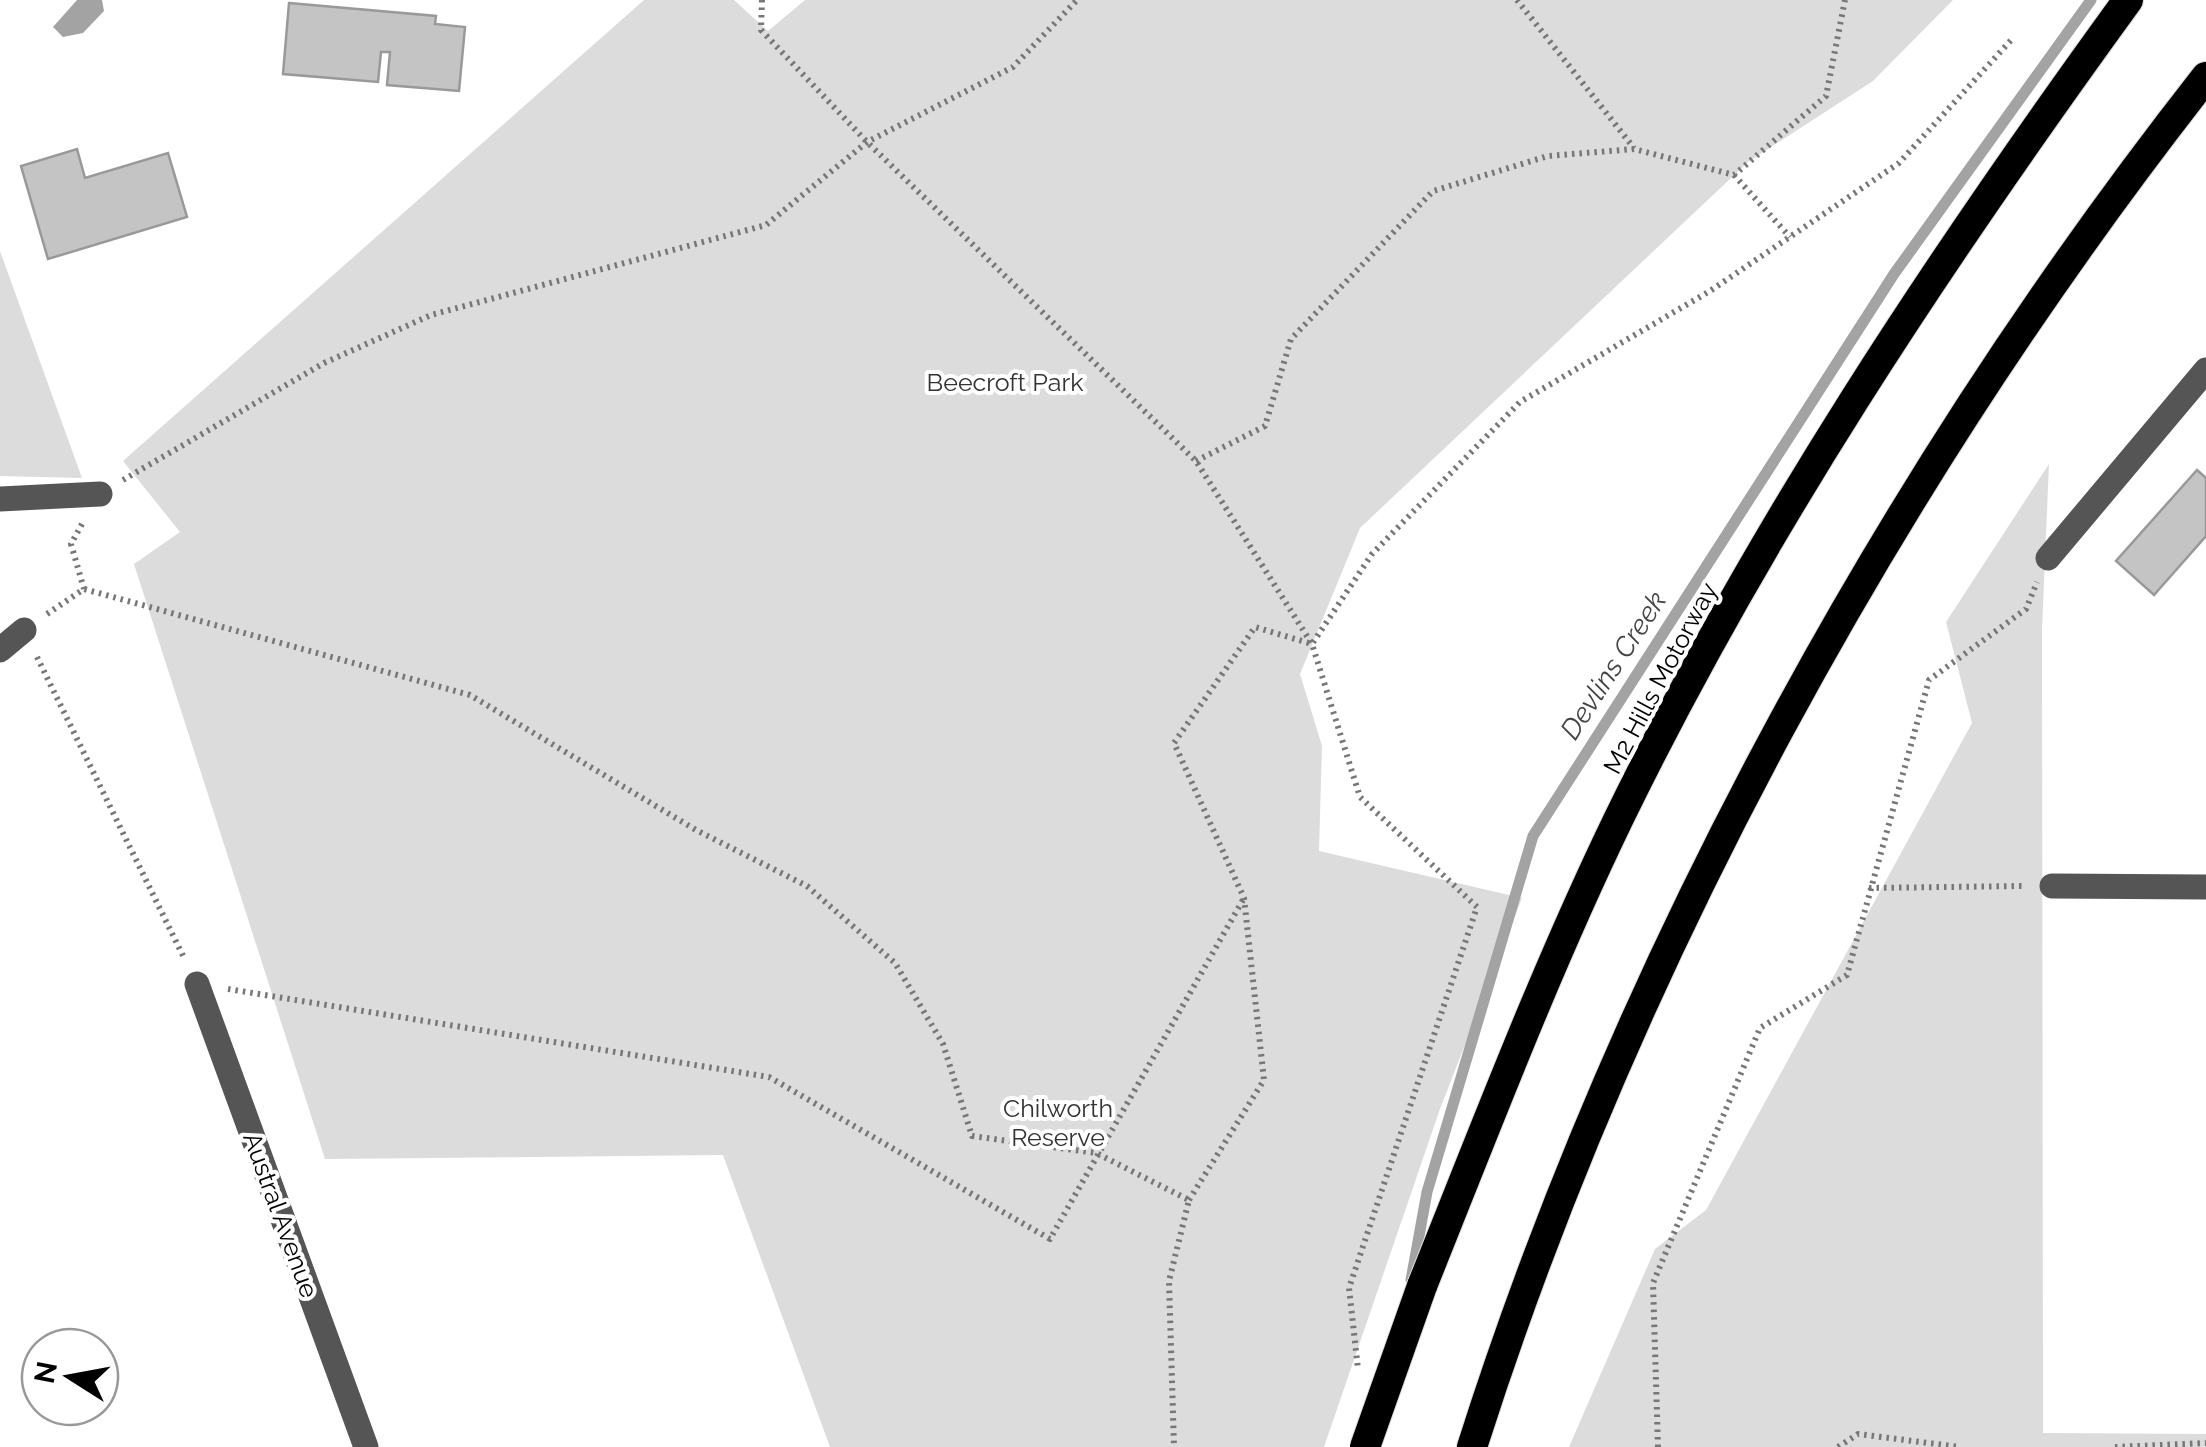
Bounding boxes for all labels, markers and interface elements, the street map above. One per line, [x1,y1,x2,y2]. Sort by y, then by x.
park label: Beecroft Park [927,367,1084,397]
street label: M2 Hills Motorway [1597,577,1723,779]
water label: Devlins Creek [1553,585,1673,745]
park label: Chilworth Reserve [1003,1093,1113,1152]
street label: Austral Avenue [237,1128,325,1302]
north arrow [20,1327,120,1427]
text: N [28,1359,64,1386]

